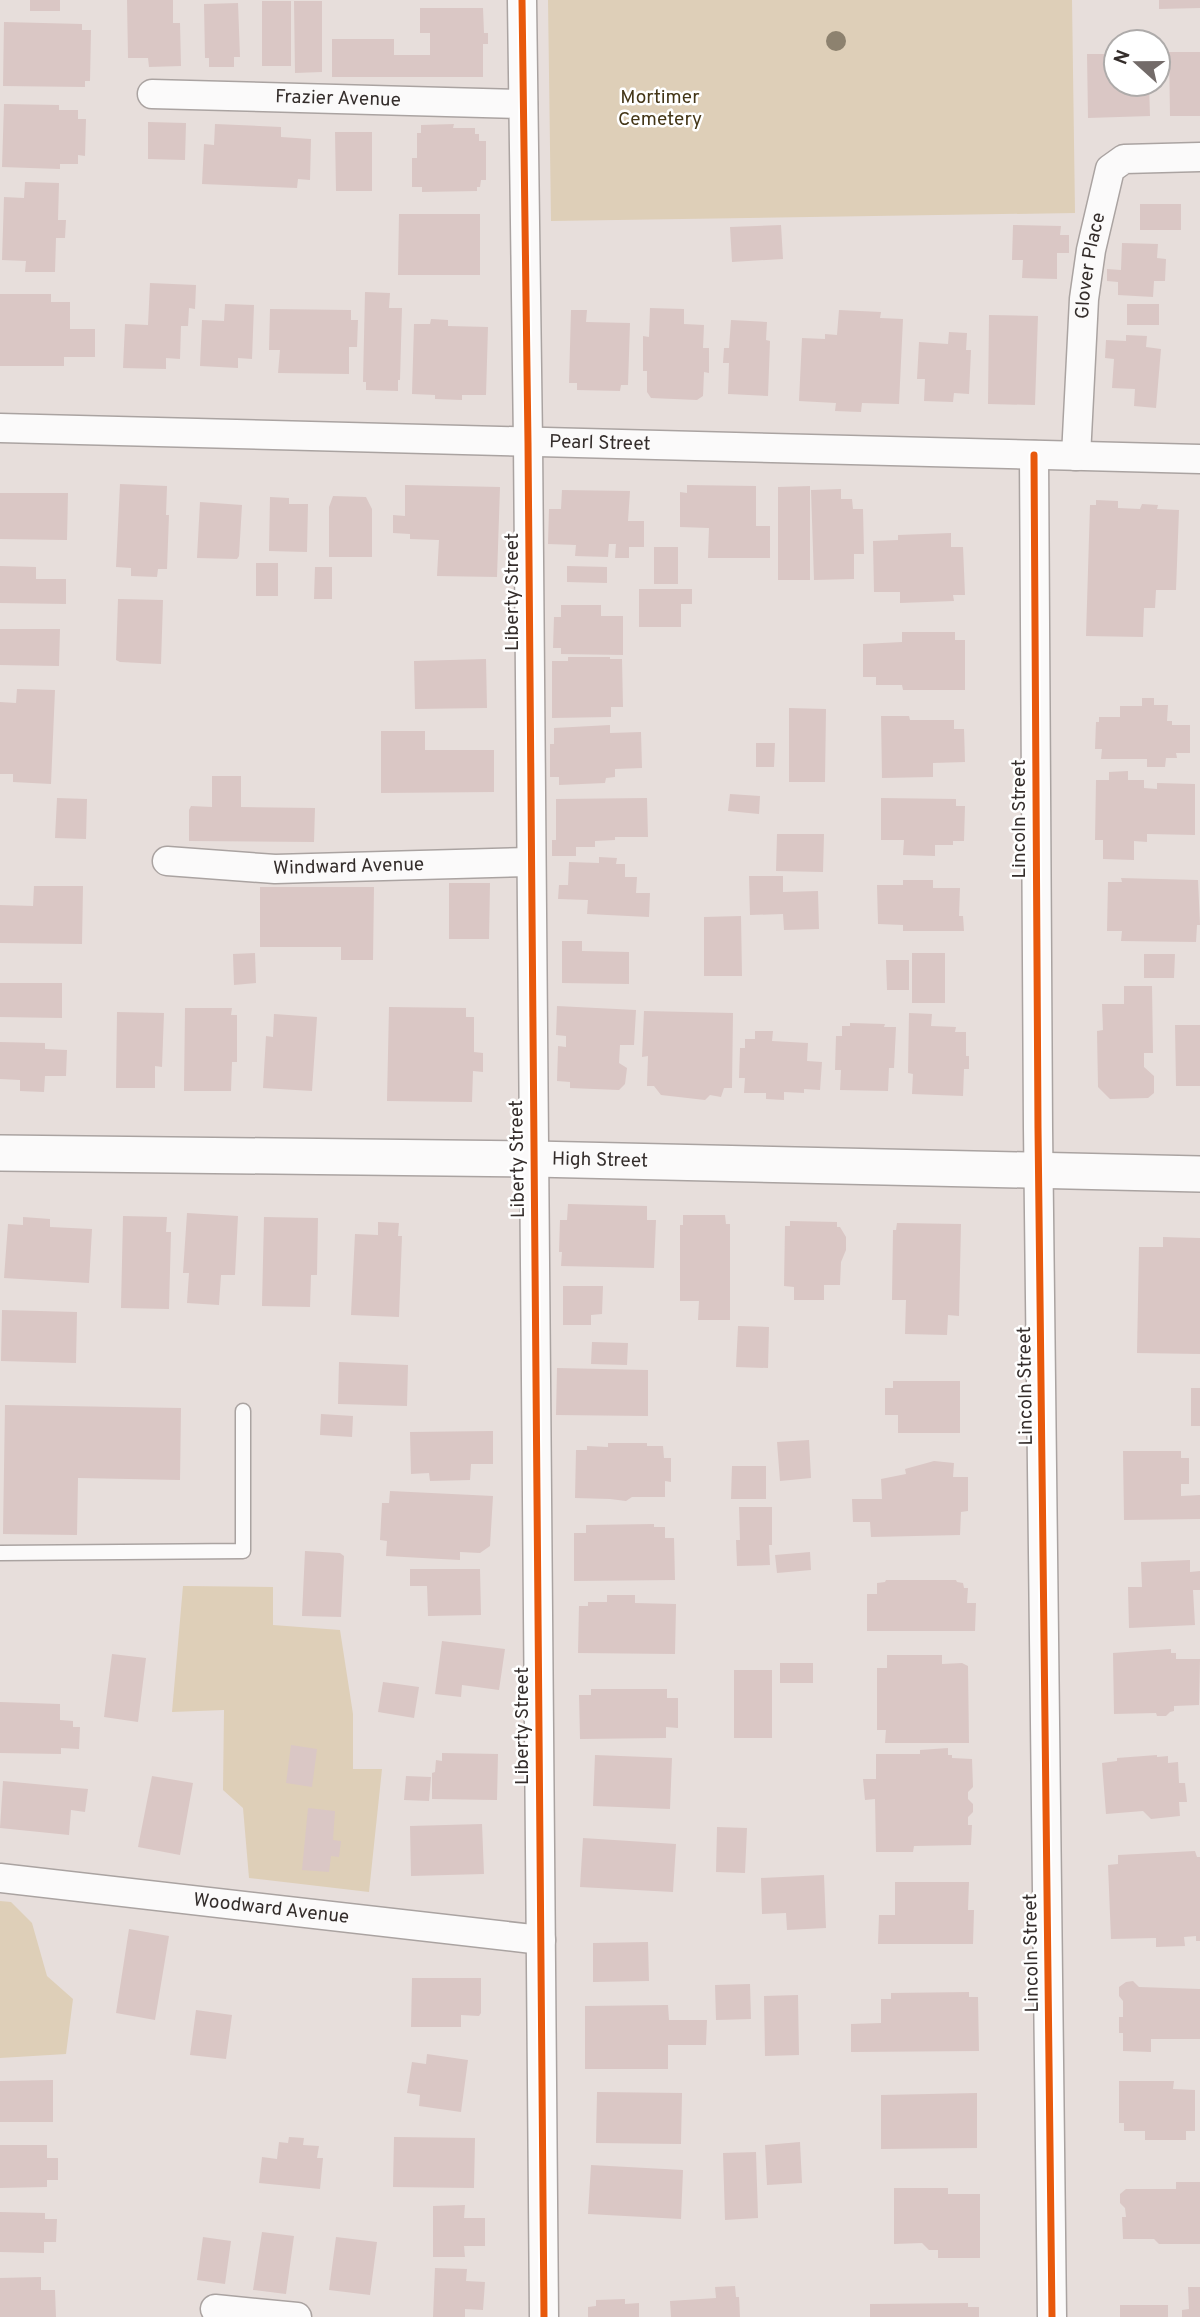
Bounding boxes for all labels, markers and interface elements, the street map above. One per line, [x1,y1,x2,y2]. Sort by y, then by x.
north arrow [1102,28,1172,98]
text: N [1109,47,1137,68]
street label: Frazier Avenue [275,85,401,113]
park label: Mortimer Cemetery [618,86,702,132]
street label: Glover Place [1071,210,1111,320]
street label: Pearl Street [549,430,651,457]
street label: Liberty Street [501,533,525,651]
street label: Lincoln Street [1008,759,1032,879]
street label: Windward Avenue [273,853,424,881]
street label: Liberty Street [505,1100,531,1218]
street label: High Street [551,1147,648,1174]
street label: Lincoln Street [1013,1326,1039,1446]
street label: Liberty Street [511,1667,535,1785]
street label: Woodward Avenue [192,1888,350,1930]
street label: Lincoln Street [1019,1893,1045,2013]

